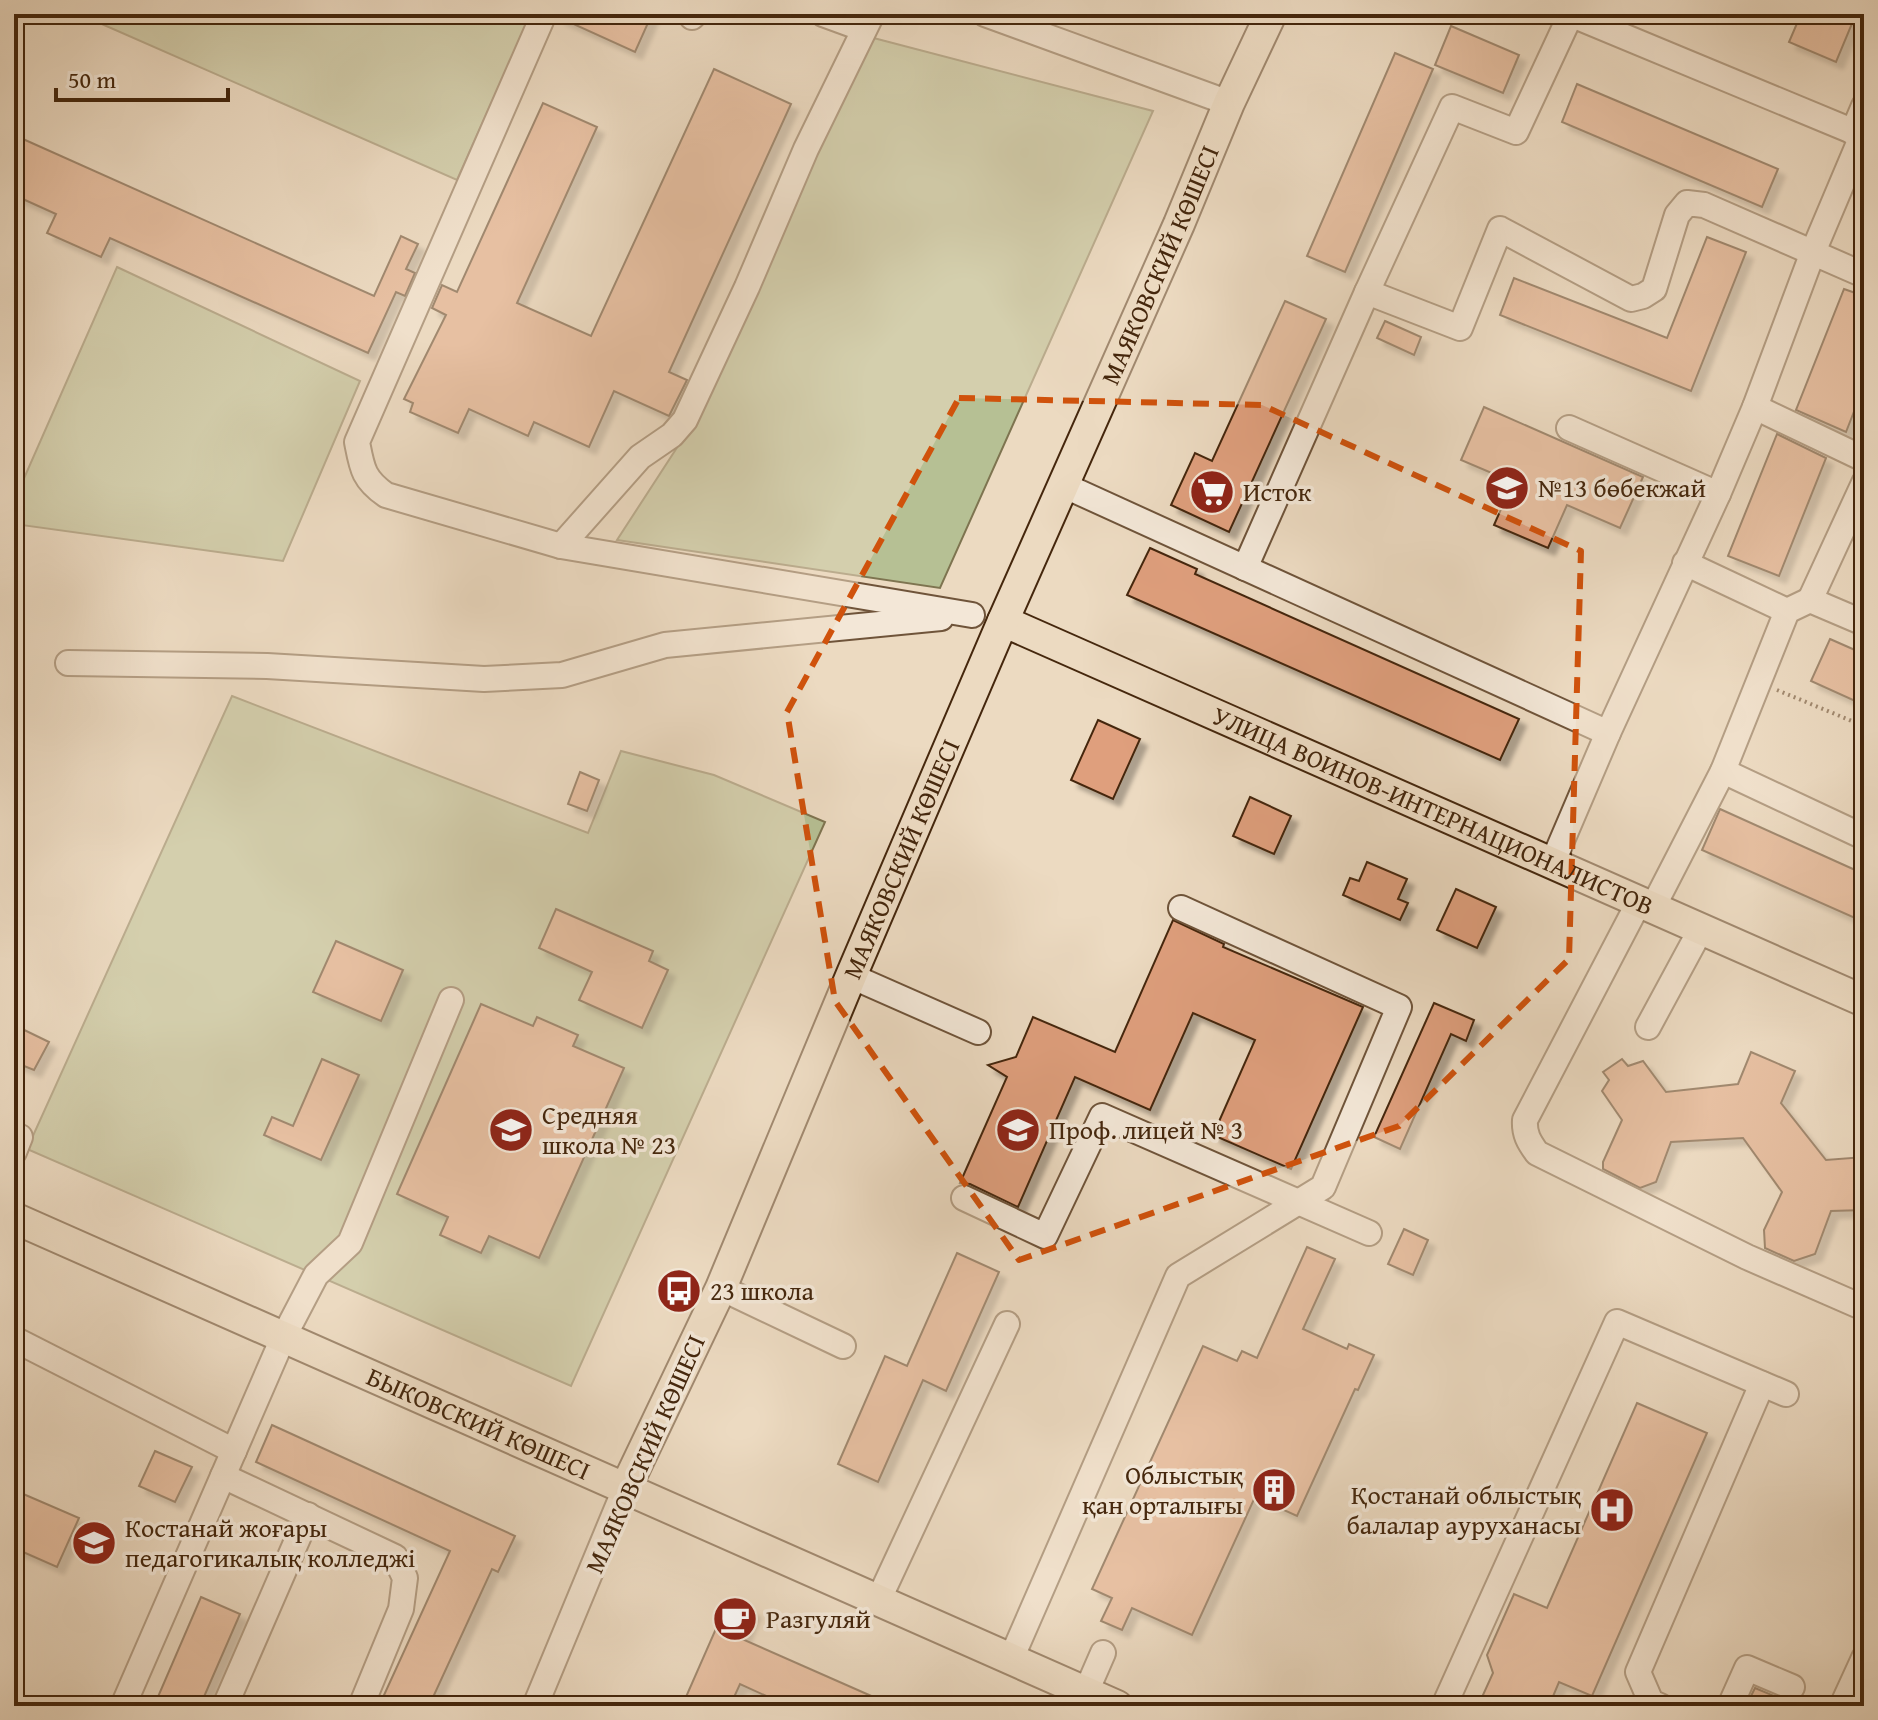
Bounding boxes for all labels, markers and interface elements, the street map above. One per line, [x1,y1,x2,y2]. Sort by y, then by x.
scale bar [56,52,228,102]
text: 50 m [68,62,116,97]
street label: МАЯКОВСКИЙ КӨШЕСІ [1090,139,1229,391]
school or university icon: №13 бөбекжай [1483,464,1531,512]
supermarket icon: Исток [1188,468,1236,516]
place label: №13 бөбекжай [1538,468,1706,507]
place label: Исток [1243,472,1312,511]
street label: УЛИЦА ВОИНОВ-ИНТЕРНАЦИОНАЛИСТОВ [1206,696,1660,925]
street label: МАЯКОВСКИЙ КӨШЕСІ [832,733,969,985]
place label: Средняя школа № 23 [542,1095,676,1164]
school or university icon: Средняя школа № 23 [487,1106,535,1154]
school or university icon: Проф. лицей № 3 [994,1106,1042,1154]
place label: Проф. лицей № 3 [1049,1110,1243,1149]
bus stop icon: 23 школа [655,1267,703,1315]
place label: 23 школа [710,1271,815,1310]
street label: МАЯКОВСКИЙ КӨШЕСІ [574,1328,715,1579]
street label: БЫКОВСКИЙ КӨШЕСІ [361,1356,597,1490]
place label: Облыстық қан орталығы [1082,1455,1243,1524]
building icon: Облыстық қан орталығы [1250,1466,1298,1514]
place label: Қостанай облыстық балалар ауруханасы [1346,1475,1581,1544]
hospital icon: Қостанай облыстық балалар ауруханасы [1588,1486,1636,1534]
place label: Костанай жоғары педагогикалық колледжі [125,1508,415,1577]
school or university icon: Костанай жоғары педагогикалық колледжі [70,1519,118,1567]
cafe icon: Разгуляй [711,1595,759,1643]
place label: Разгуляй [766,1599,871,1638]

